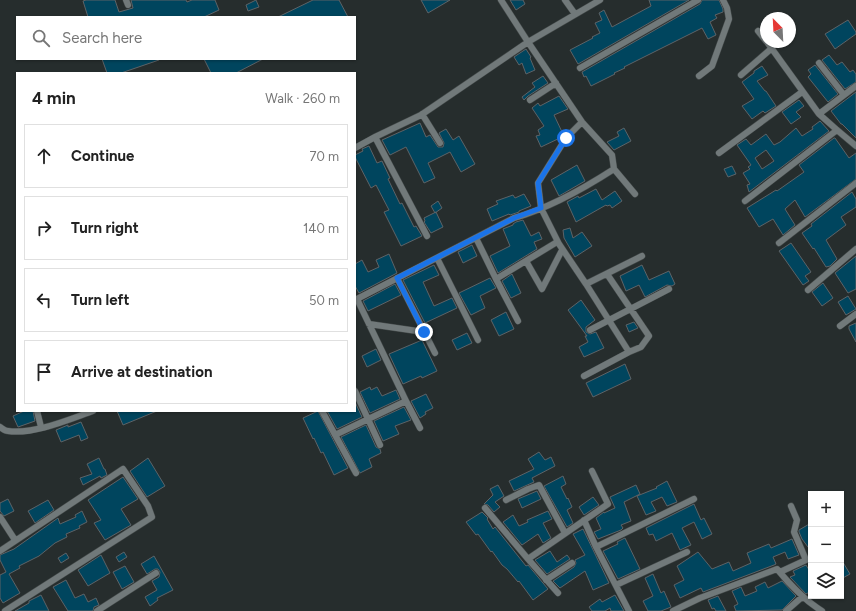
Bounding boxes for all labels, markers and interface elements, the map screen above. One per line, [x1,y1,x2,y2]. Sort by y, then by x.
north arrow [760,12,796,48]
search box [16,16,356,60]
icon: search [30,27,52,49]
text: Search here [62,29,142,47]
text: 4 min [32,88,76,108]
text: Walk · 260 m [265,91,340,106]
route start [557,129,575,147]
icon: ahead [33,145,55,167]
text: Continue [71,147,134,165]
text: 70 m [309,149,339,164]
icon: right [33,217,55,239]
text: Turn right [71,219,139,237]
text: 140 m [303,221,339,236]
icon: left [33,289,55,311]
text: Turn left [71,291,129,309]
text: 50 m [309,293,339,308]
route end [415,323,433,341]
icon: arrive [33,361,55,383]
text: Arrive at destination [71,363,212,381]
map controls [808,491,844,599]
button: + [808,491,844,527]
button: − [808,527,844,563]
button: layers [808,563,844,599]

